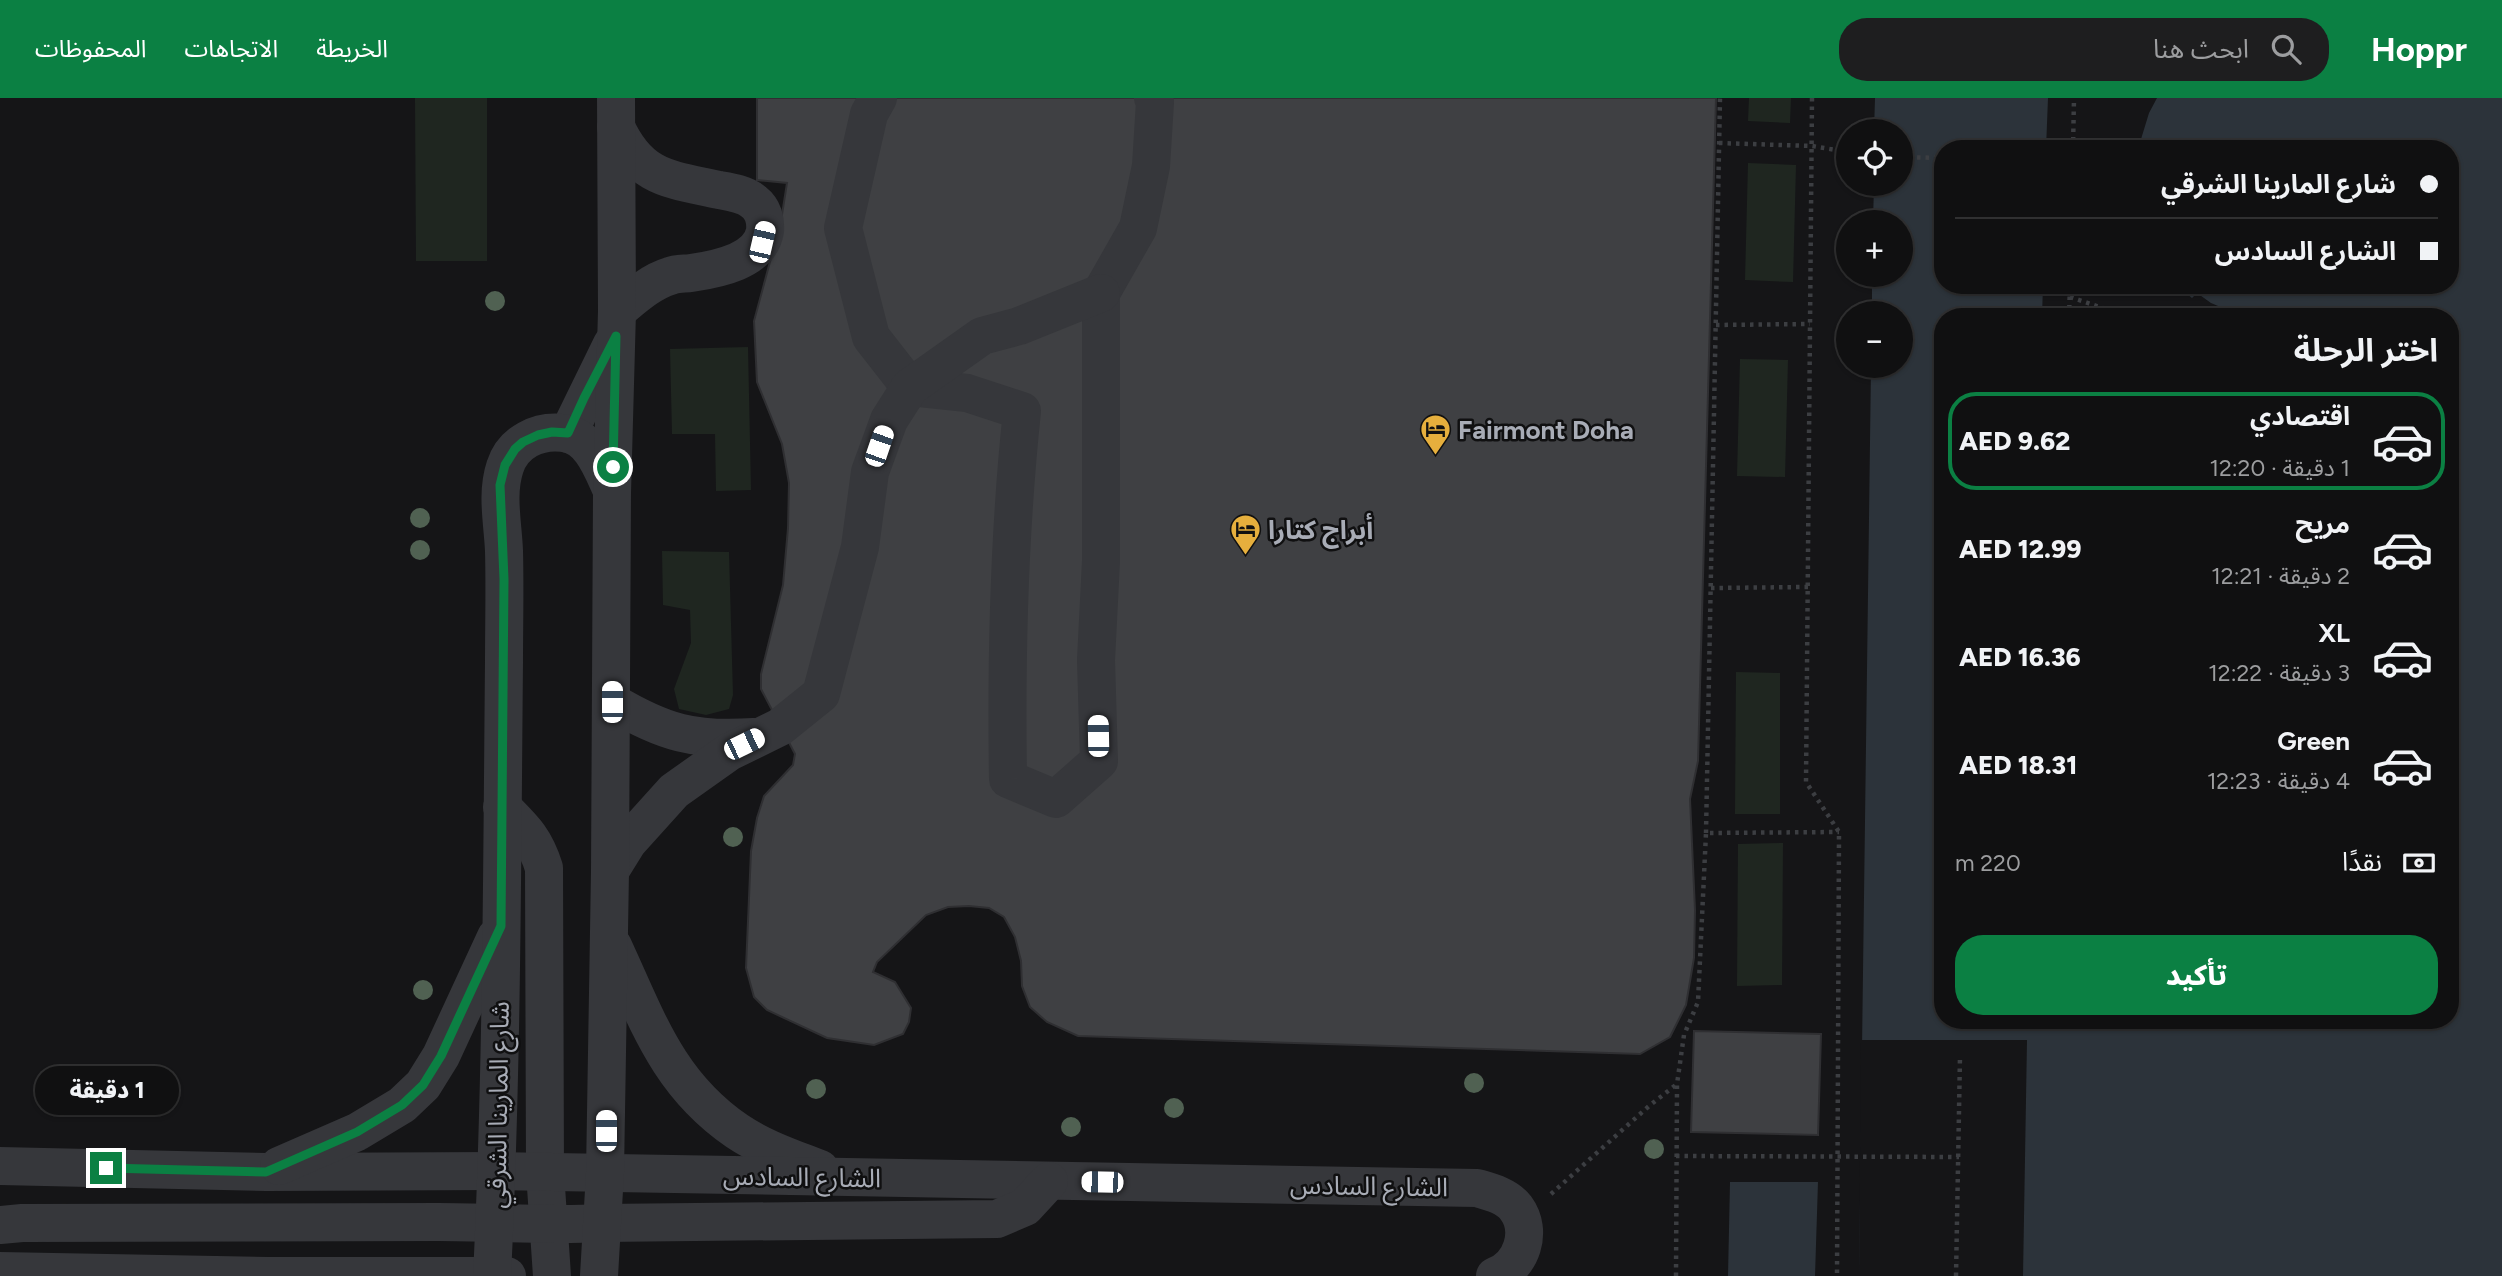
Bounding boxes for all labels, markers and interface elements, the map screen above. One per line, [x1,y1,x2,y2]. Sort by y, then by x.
search box [1839,18,2329,81]
icon: search [2267,30,2305,68]
text: Hoppr [2371,30,2467,69]
text: ابحث هنا [2153,33,2249,65]
text: المحفوظات [35,34,146,63]
text: الاتجاهات [184,34,278,63]
text: الخريطة [316,34,388,63]
map controls [1836,119,1913,378]
button: locate [1836,119,1913,196]
text: شارع المارينا الشرقي [2161,168,2396,200]
button: + [1836,210,1913,287]
car [748,219,777,265]
text: الشارع السادس [2215,235,2396,267]
button: − [1836,301,1913,378]
text: اختر الرحلة [2294,331,2438,369]
text: اقتصادي [2250,400,2350,432]
icon: car [2371,410,2434,473]
hotel icon: Fairmont Doha [1418,413,1452,457]
place label: Fairmont Doha [1458,414,1634,446]
car [863,423,896,469]
text: AED 9.62 [1959,425,2070,457]
route start [597,451,629,483]
text: 1 دقيقة · 12:20 [2209,454,2350,482]
text: مريح [2295,508,2350,540]
hotel icon: أبراج كتارا [1228,513,1262,557]
place label: أبراج كتارا [1268,513,1373,549]
icon: car [2371,518,2434,581]
text: AED 12.99 [1959,533,2082,565]
text: 2 دقيقة · 12:21 [2211,562,2350,590]
text: XL [2318,617,2350,649]
icon: car [2371,626,2434,689]
text: AED 16.36 [1959,641,2081,673]
text: 3 دقيقة · 12:22 [2208,659,2350,687]
car [602,681,623,723]
car [1088,715,1109,757]
car [721,725,768,763]
text: Green [2277,725,2350,757]
icon: car [2371,734,2434,797]
text: AED 18.31 [1959,749,2077,781]
text: 4 دقيقة · 12:23 [2207,767,2350,795]
icon: cash [2400,844,2438,882]
text: نقدًا [2342,846,2382,878]
text: 220 m [1955,849,2021,877]
button: تأكيد [1955,935,2438,1015]
street label: شارع المارينا الشرقي [480,1001,520,1209]
callout: 1 دقيقة [34,1066,178,1116]
text: 1 دقيقة [69,1076,145,1104]
car [596,1110,617,1152]
route end [90,1152,122,1184]
street label: الشارع السادس [723,1160,881,1197]
street label: الشارع السادس [1290,1169,1448,1206]
car [1081,1171,1124,1193]

